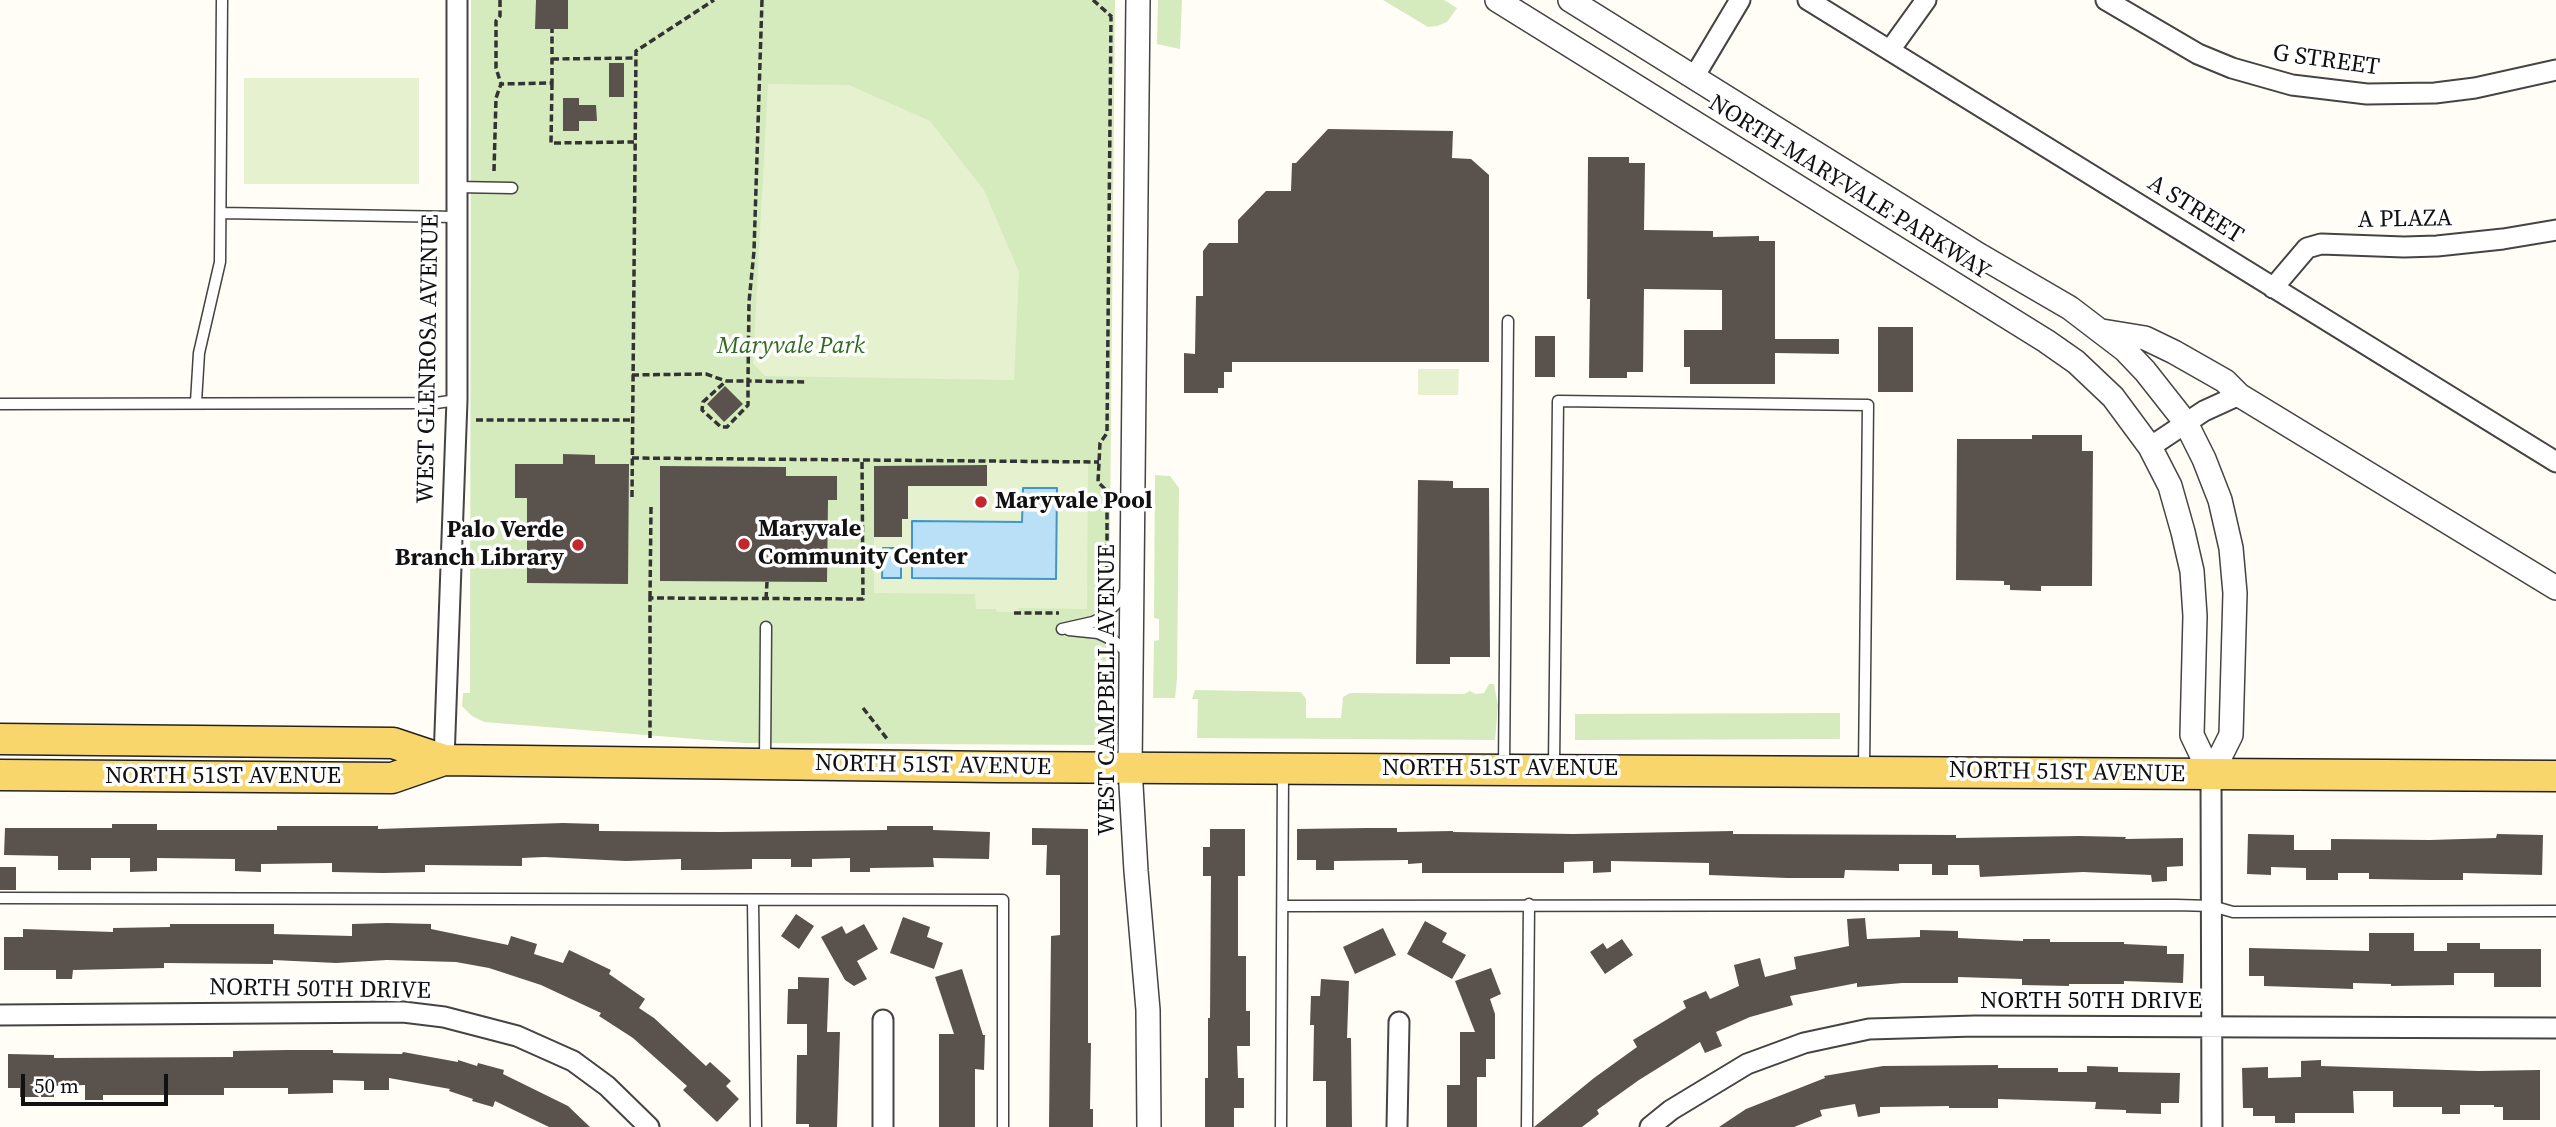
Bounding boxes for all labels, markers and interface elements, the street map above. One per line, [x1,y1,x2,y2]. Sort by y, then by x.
street label: G STREET [2271,39,2381,83]
street label: NORTH MARYVALE PARKWAY [1703,89,1995,287]
street label: A STREET [2142,169,2248,251]
street label: A PLAZA [2357,205,2453,235]
street label: WEST GLENROSA AVENUE [412,214,446,504]
park label: Maryvale Park [717,333,865,361]
place label: Maryvale Pool [995,488,1153,516]
marker: Maryvale Pool [973,494,989,510]
place label: Maryvale Community Center [758,516,968,572]
place label: Palo Verde Branch Library [395,517,564,573]
marker: Maryvale Community Center [736,536,752,552]
marker: Palo Verde Branch Library [570,537,586,553]
street label: WEST CAMPBELL AVENUE [1094,544,1122,836]
street label: NORTH 51ST AVENUE [815,750,1051,782]
street label: NORTH 51ST AVENUE [1382,755,1618,783]
street label: NORTH 51ST AVENUE [1949,757,2185,789]
street label: NORTH 51ST AVENUE [105,763,341,791]
street label: NORTH 50TH DRIVE [209,974,431,1006]
street label: NORTH 50TH DRIVE [1980,988,2202,1016]
scale bar [24,1060,172,1104]
text: 50 m [34,1071,79,1100]

